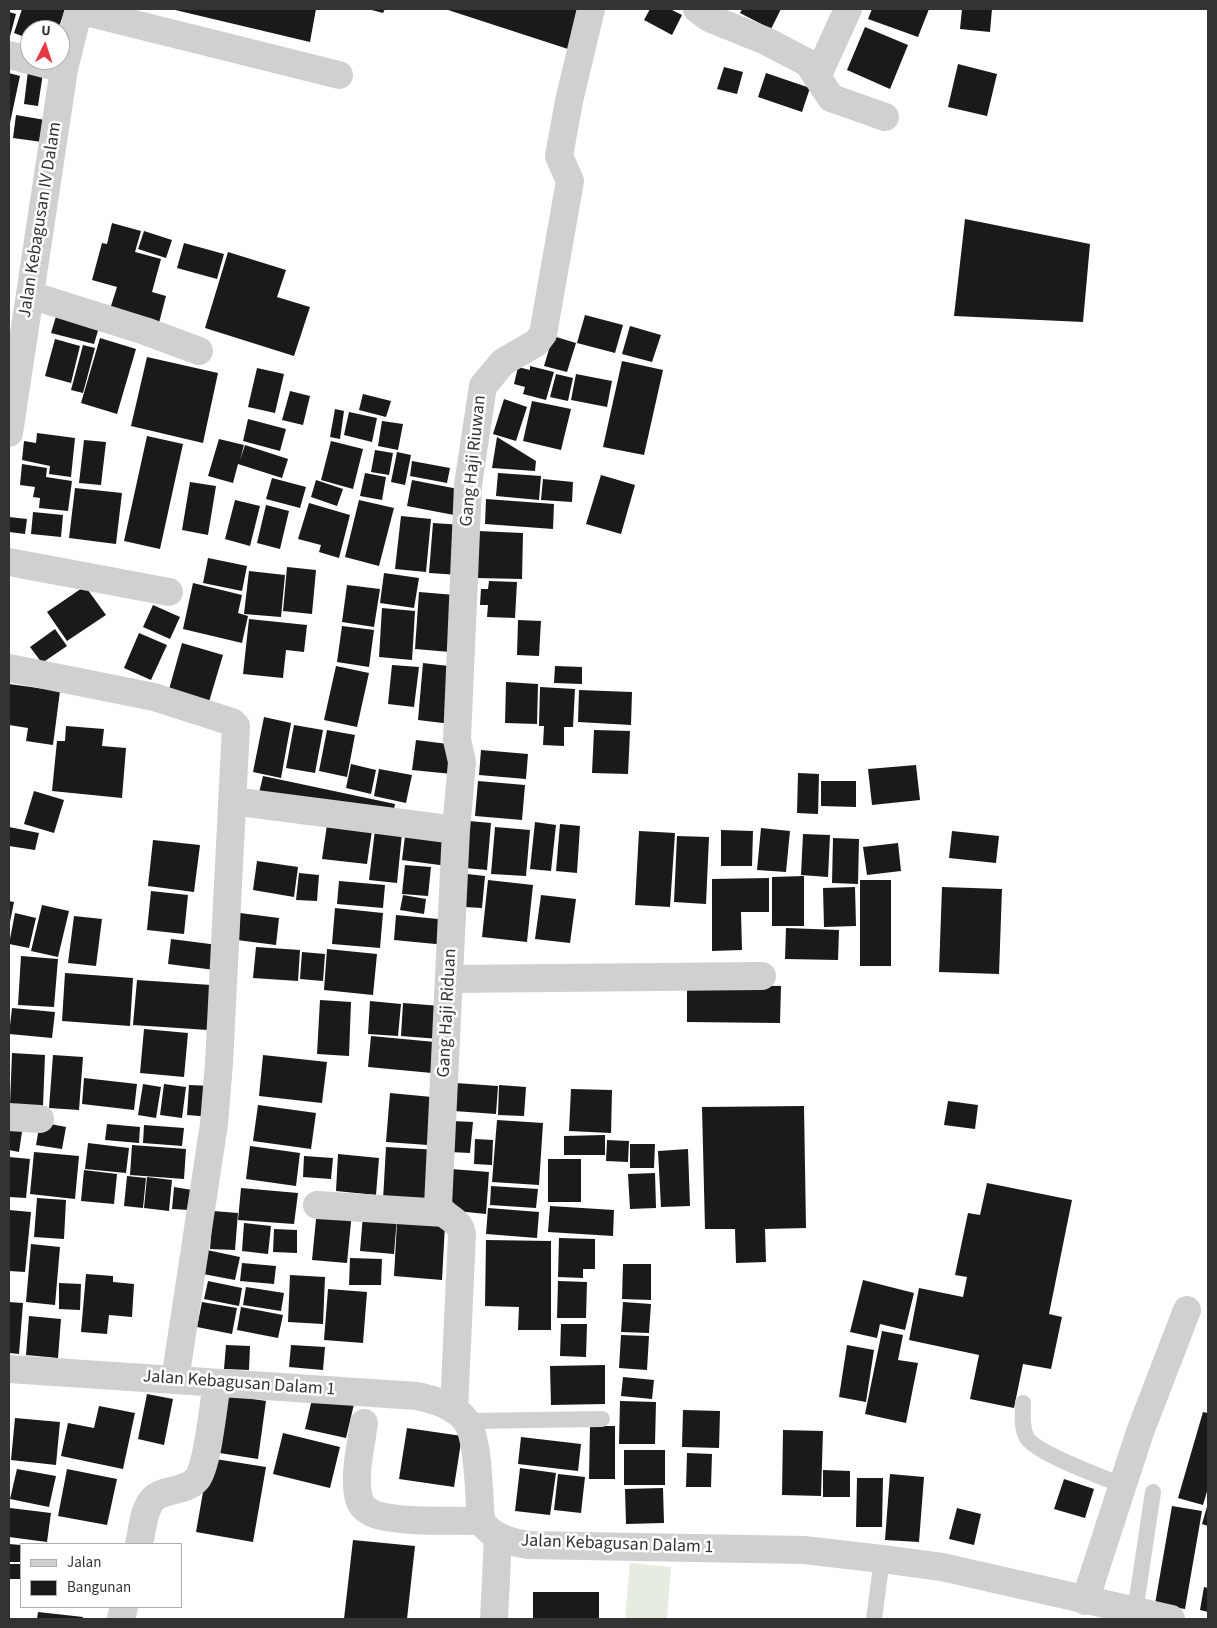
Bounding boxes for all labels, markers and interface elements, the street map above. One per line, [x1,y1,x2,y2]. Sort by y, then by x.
north arrow [20,20,70,70]
text: U [41,21,51,41]
street label: Jalan Kebagusan IV Dalam [15,121,67,319]
street label: Gang Haji Riuwan [456,394,492,528]
street label: Gang Haji Riduan [434,948,462,1078]
street label: Jalan Kebagusan Dalam 1 [142,1366,336,1402]
street label: Jalan Kebagusan Dalam 1 [520,1531,714,1559]
legend [20,1543,182,1608]
text: Jalan [67,1552,101,1573]
text: Bangunan [67,1577,131,1598]

